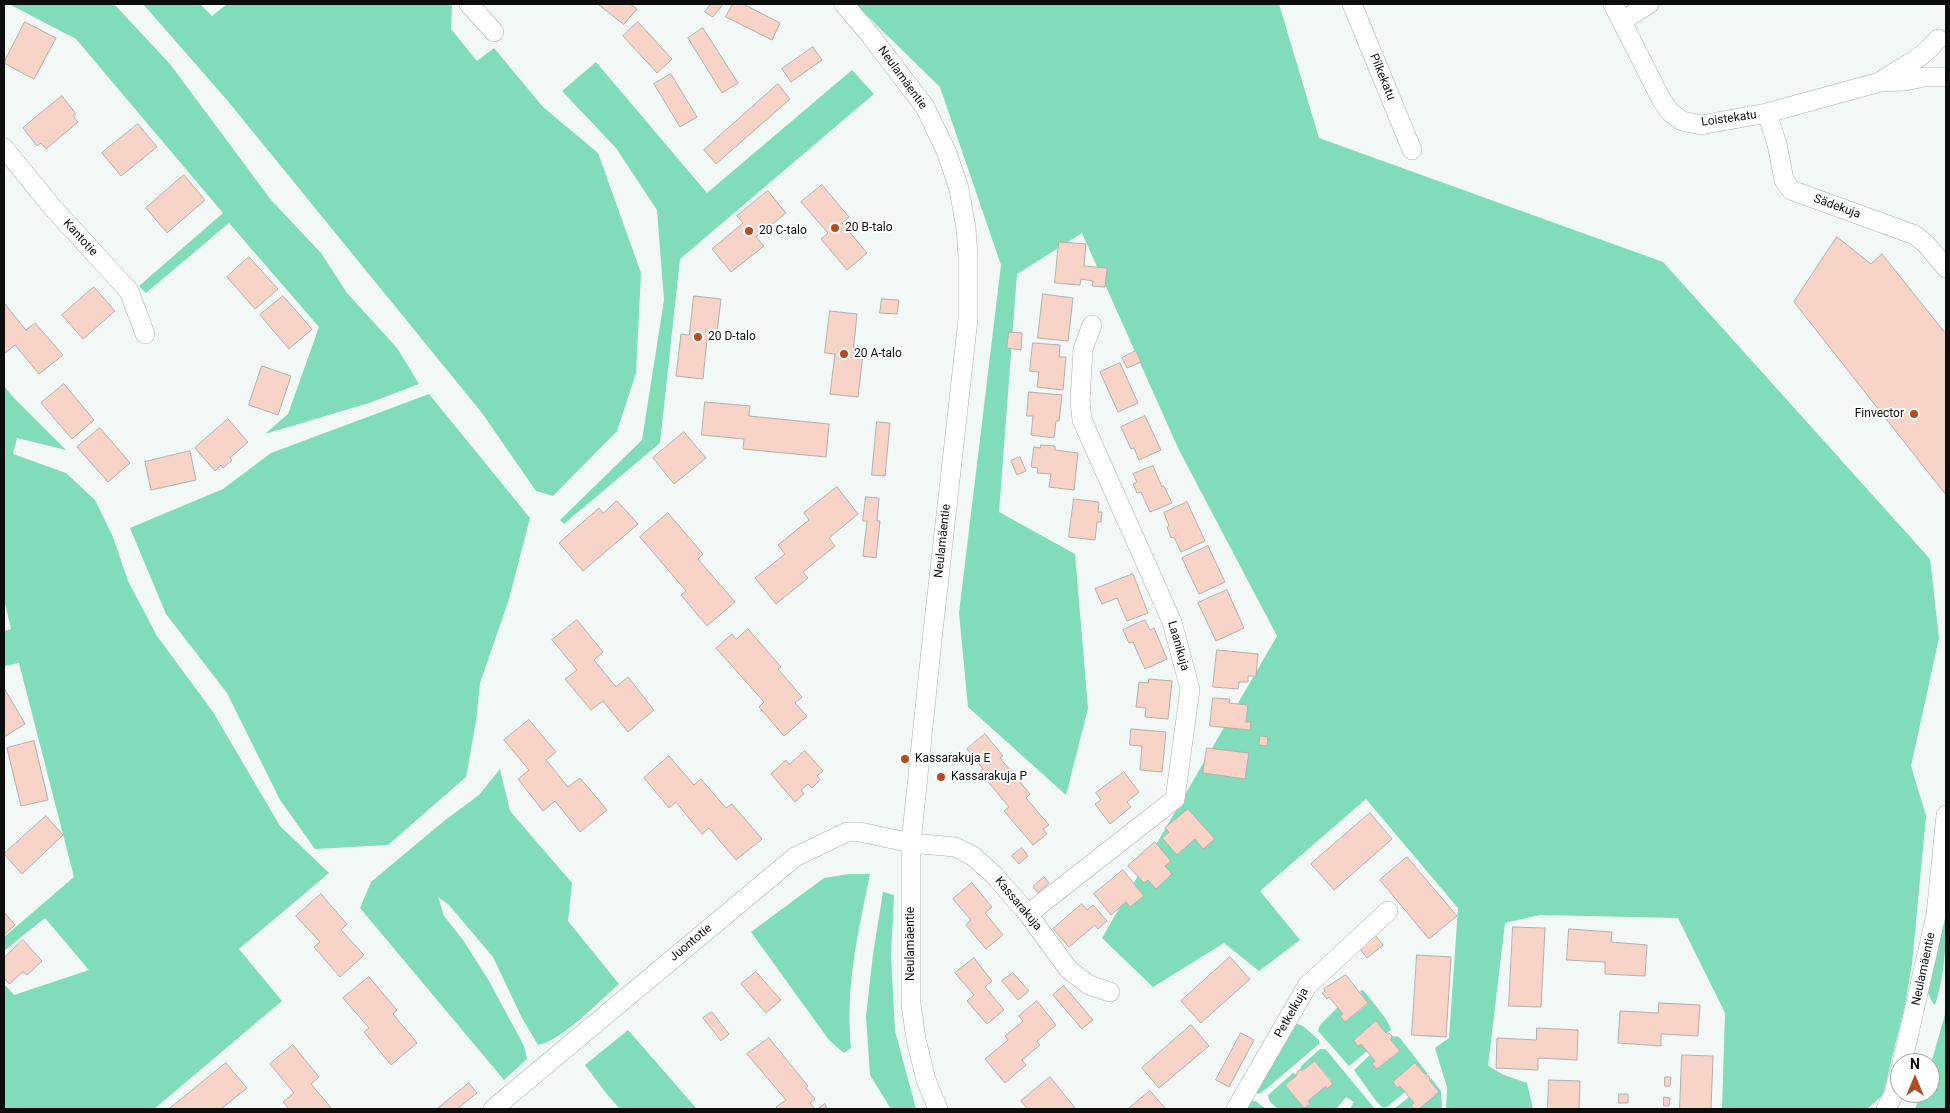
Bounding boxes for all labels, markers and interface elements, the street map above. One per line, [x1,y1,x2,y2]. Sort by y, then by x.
street label: Neulamäentie [874,44,930,112]
street label: Pilkekatu [1366,52,1398,102]
street label: Loistekatu [1700,108,1758,130]
street label: Sädekuja [1812,192,1862,222]
street label: Kantotie [60,217,100,259]
place label: 20 B-talo [845,221,892,235]
marker: 20 B-talo [829,222,841,234]
place label: 20 C-talo [759,224,807,238]
marker: 20 C-talo [743,225,755,237]
place label: 20 D-talo [708,330,756,344]
marker: 20 D-talo [692,331,704,343]
place label: 20 A-talo [854,347,902,361]
marker: 20 A-talo [838,348,850,360]
place label: Finvector [1855,407,1904,421]
marker: Finvector [1908,408,1920,420]
street label: Neulamäentie [932,503,954,579]
street label: Laanikuja [1164,619,1192,673]
place label: Kassarakuja E [915,752,990,766]
marker: Kassarakuja E [899,753,911,765]
place label: Kassarakuja P [951,770,1027,784]
marker: Kassarakuja P [935,771,947,783]
street label: Kassarakuja [991,874,1045,934]
street label: Neulamäentie [904,907,918,981]
street label: Juontotie [667,921,715,965]
street label: Neulamäentie [1909,931,1939,1007]
street label: Petkelkuja [1272,986,1312,1040]
north arrow [1890,1053,1940,1103]
text: N [1910,1056,1920,1072]

